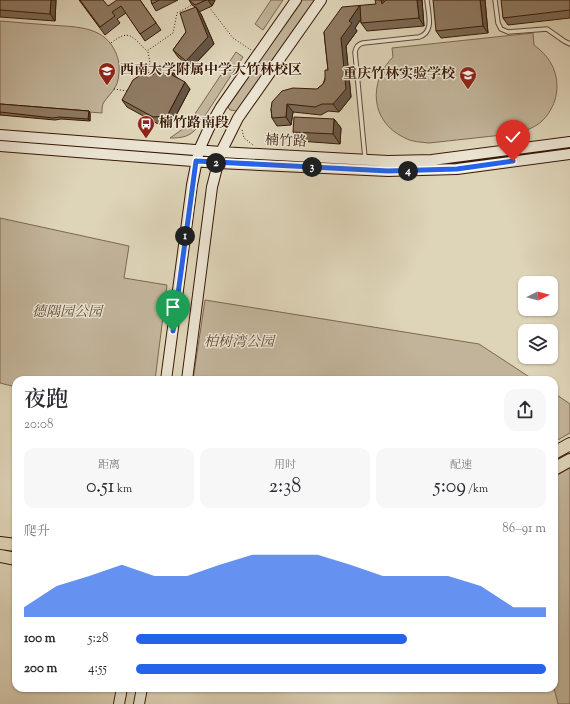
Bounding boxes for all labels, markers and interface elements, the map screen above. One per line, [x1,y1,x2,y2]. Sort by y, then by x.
school or university icon: 西南大学附属中学大竹林校区 [97,61,117,86]
place label: 西南大学附属中学大竹林校区 [120,61,302,81]
place label: 重庆竹林实验学校 [343,65,455,85]
school or university icon: 重庆竹林实验学校 [458,65,478,90]
bus stop icon: 楠竹路南段 [136,114,156,139]
place label: 楠竹路南段 [159,114,229,134]
pin [496,120,530,161]
icon: check [502,126,524,148]
street label: 楠竹路 [265,131,307,153]
pin: 2 [206,153,226,173]
text: 2 [213,155,219,171]
pin: 3 [302,157,322,177]
text: 3 [310,159,314,175]
pin: 4 [398,161,418,181]
text: 4 [405,163,411,179]
pin: 1 [175,226,195,246]
text: 1 [183,228,187,244]
north arrow [518,276,558,316]
map controls [518,276,558,364]
pin [156,290,190,331]
icon: arrive [162,296,184,318]
park label: 德隅园公园 [32,303,104,323]
button: layers [518,324,558,364]
park label: 柏树湾公园 [204,333,276,353]
text: 夜跑 [24,385,68,417]
button: share [504,389,546,431]
text: 20:08 [24,416,53,434]
text: 距离 [98,457,120,473]
text: 用时 [274,457,296,473]
text: 配速 [450,457,472,473]
text: 0.51 [86,473,115,502]
text: 2:38 [269,473,301,502]
text: 5:09 [434,473,466,502]
text: km [115,481,132,497]
text: /km [466,481,488,497]
text: 86–91 m [502,520,546,538]
text: 爬升 [24,523,50,541]
text: 100 m [24,630,56,648]
text: 5:28 [88,630,108,648]
text: 200 m [24,660,57,678]
text: 4:55 [88,660,107,678]

